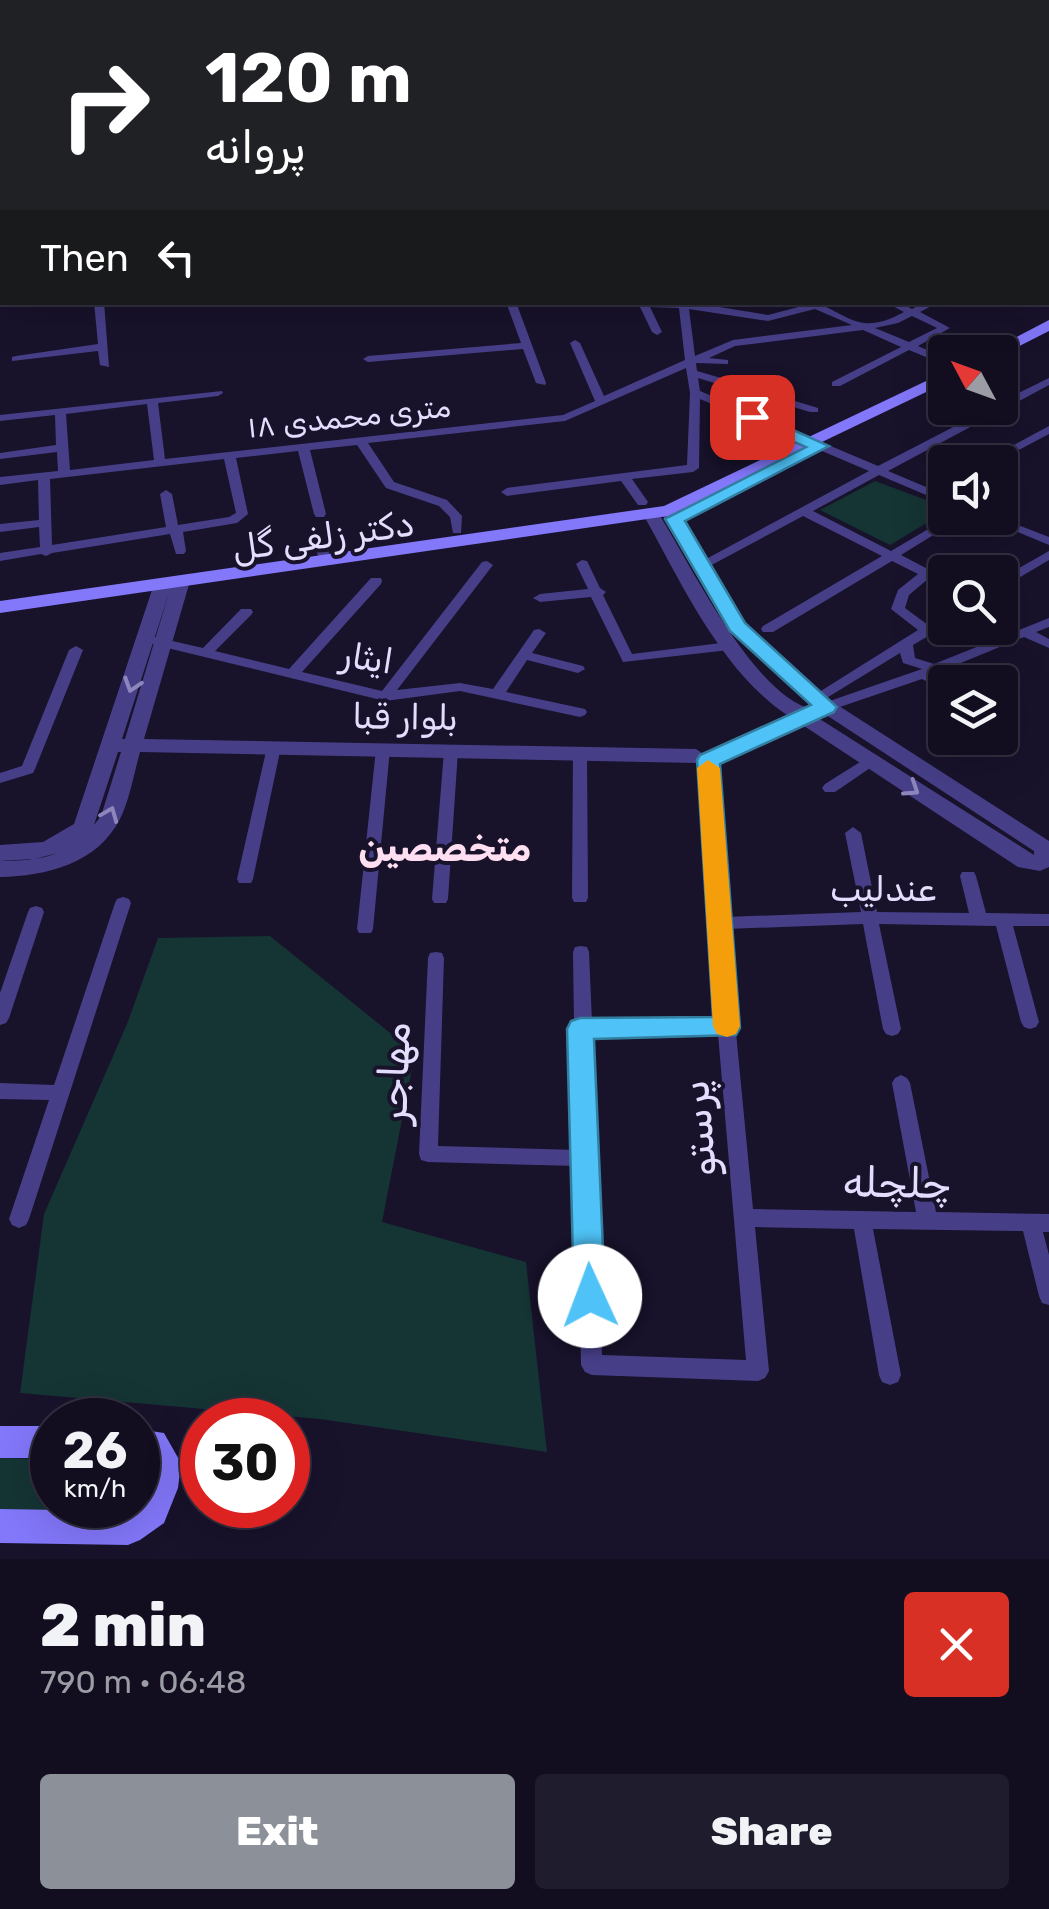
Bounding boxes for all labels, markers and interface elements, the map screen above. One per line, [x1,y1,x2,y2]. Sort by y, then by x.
text: 120 m [205,37,412,120]
icon: right [40,40,170,170]
text: پروانه [205,121,306,174]
icon: left [149,230,204,285]
text: Then [40,235,129,281]
north arrow [928,335,1018,425]
map controls [928,335,1018,755]
pin [710,375,795,460]
street label: ۱۸ متری محمدی [245,388,453,446]
icon: arrive [725,390,780,445]
button: sound [928,445,1018,535]
street label: دکتر زلفی گل [229,502,417,570]
button: search [928,555,1018,645]
street label: ایثار [336,633,396,683]
button: layers [928,665,1018,755]
one-way arrow [123,676,143,693]
street label: بلوار قبا [352,695,458,739]
one-way arrow [901,777,919,796]
one-way arrow [98,806,118,824]
district label: متخصصین [359,825,531,871]
street label: عندلیب [830,868,936,910]
street label: مهاجر [367,1021,421,1128]
street label: پرستو [669,1078,730,1180]
street label: چلچله [842,1157,952,1209]
position arrow [538,1244,642,1348]
speed limit sign: 30 [180,1398,310,1528]
text: 26 [62,1421,128,1481]
text: km/h [64,1474,126,1503]
text: 2 min [40,1590,206,1661]
button: close [904,1592,1009,1697]
text: 790 m · 06:48 [40,1663,246,1701]
button: Exit [40,1774,515,1889]
button: Share [535,1774,1009,1889]

